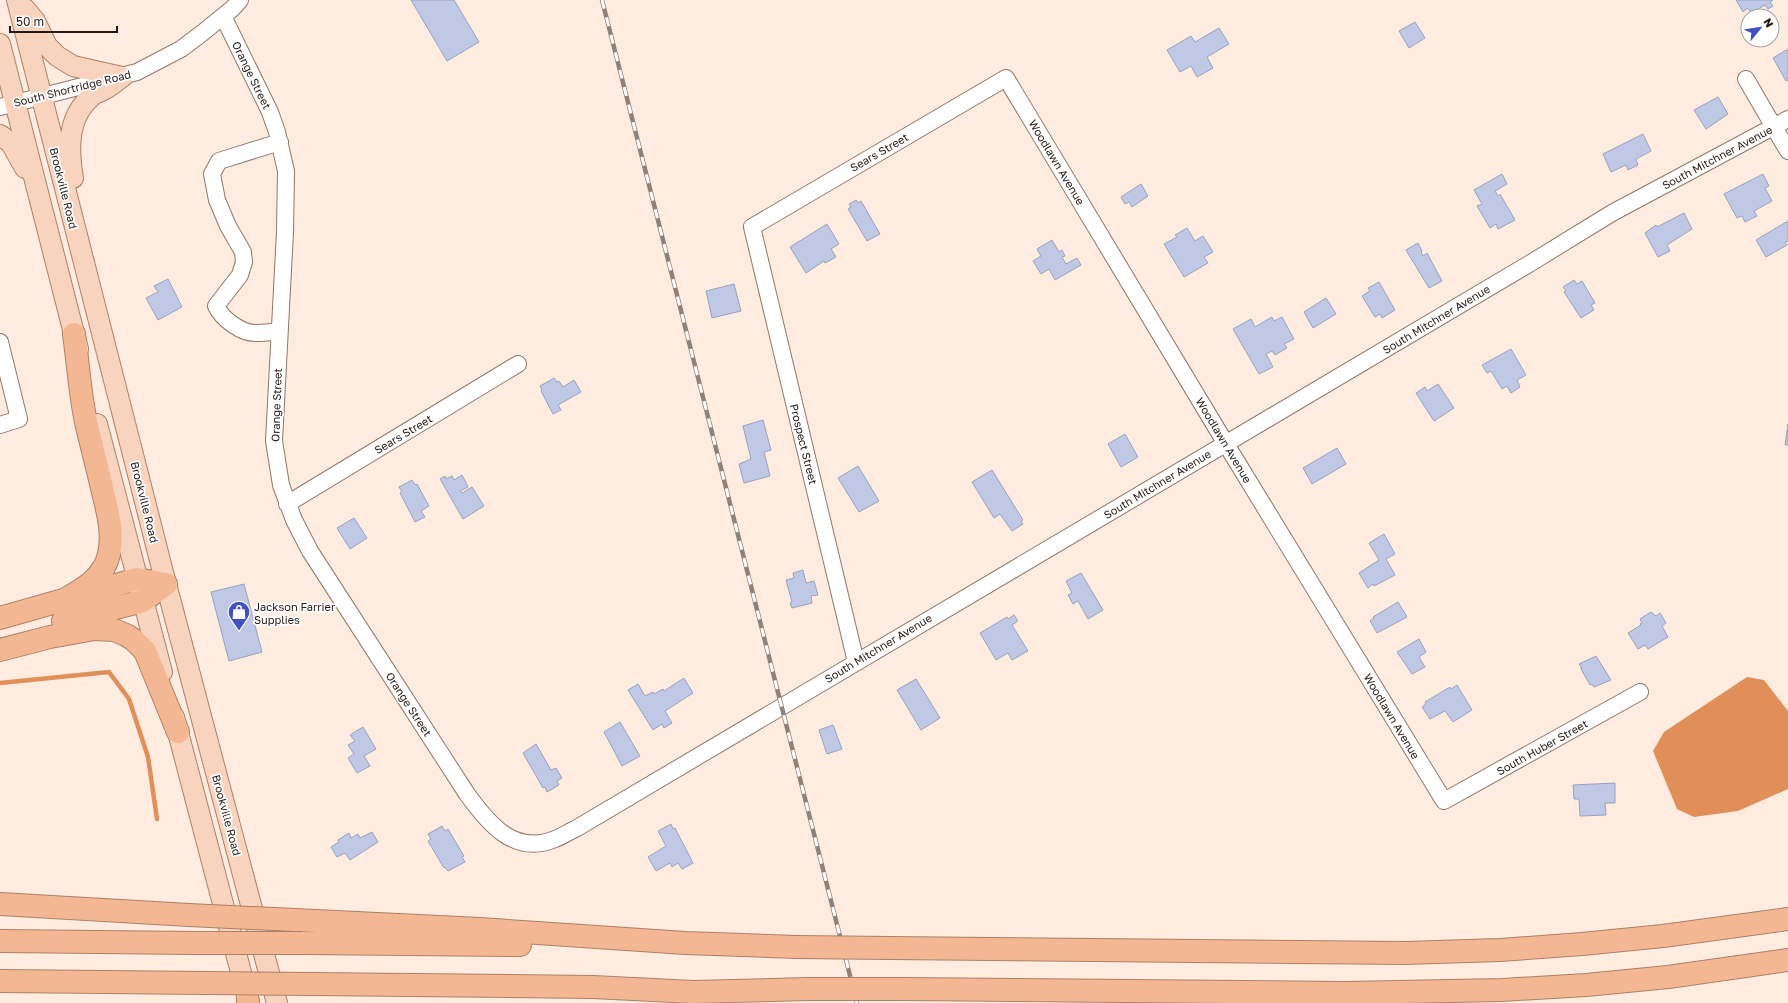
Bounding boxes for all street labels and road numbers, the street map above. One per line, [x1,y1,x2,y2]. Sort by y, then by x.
street label: Orange Street [230,39,274,111]
street label: South Shortridge Road [12,67,132,109]
street label: Woodlawn Avenue [1026,117,1088,207]
street label: South Mitchner Avenue [1660,122,1774,192]
street label: Sears Street [848,130,910,174]
street label: Brookville Road [48,146,80,230]
street label: South Mitchner Avenue [1380,282,1492,356]
street label: Orange Street [268,368,284,442]
street label: Woodlawn Avenue [1193,395,1255,485]
street label: Prospect Street [788,402,820,486]
street label: Sears Street [372,412,434,456]
street label: South Mitchner Avenue [1101,447,1213,521]
street label: Brookville Road [129,460,161,544]
street label: South Mitchner Avenue [822,611,934,685]
street label: Orange Street [383,670,435,738]
street label: Woodlawn Avenue [1361,671,1423,761]
street label: South Huber Street [1494,717,1590,777]
street label: Brookville Road [210,773,244,857]

